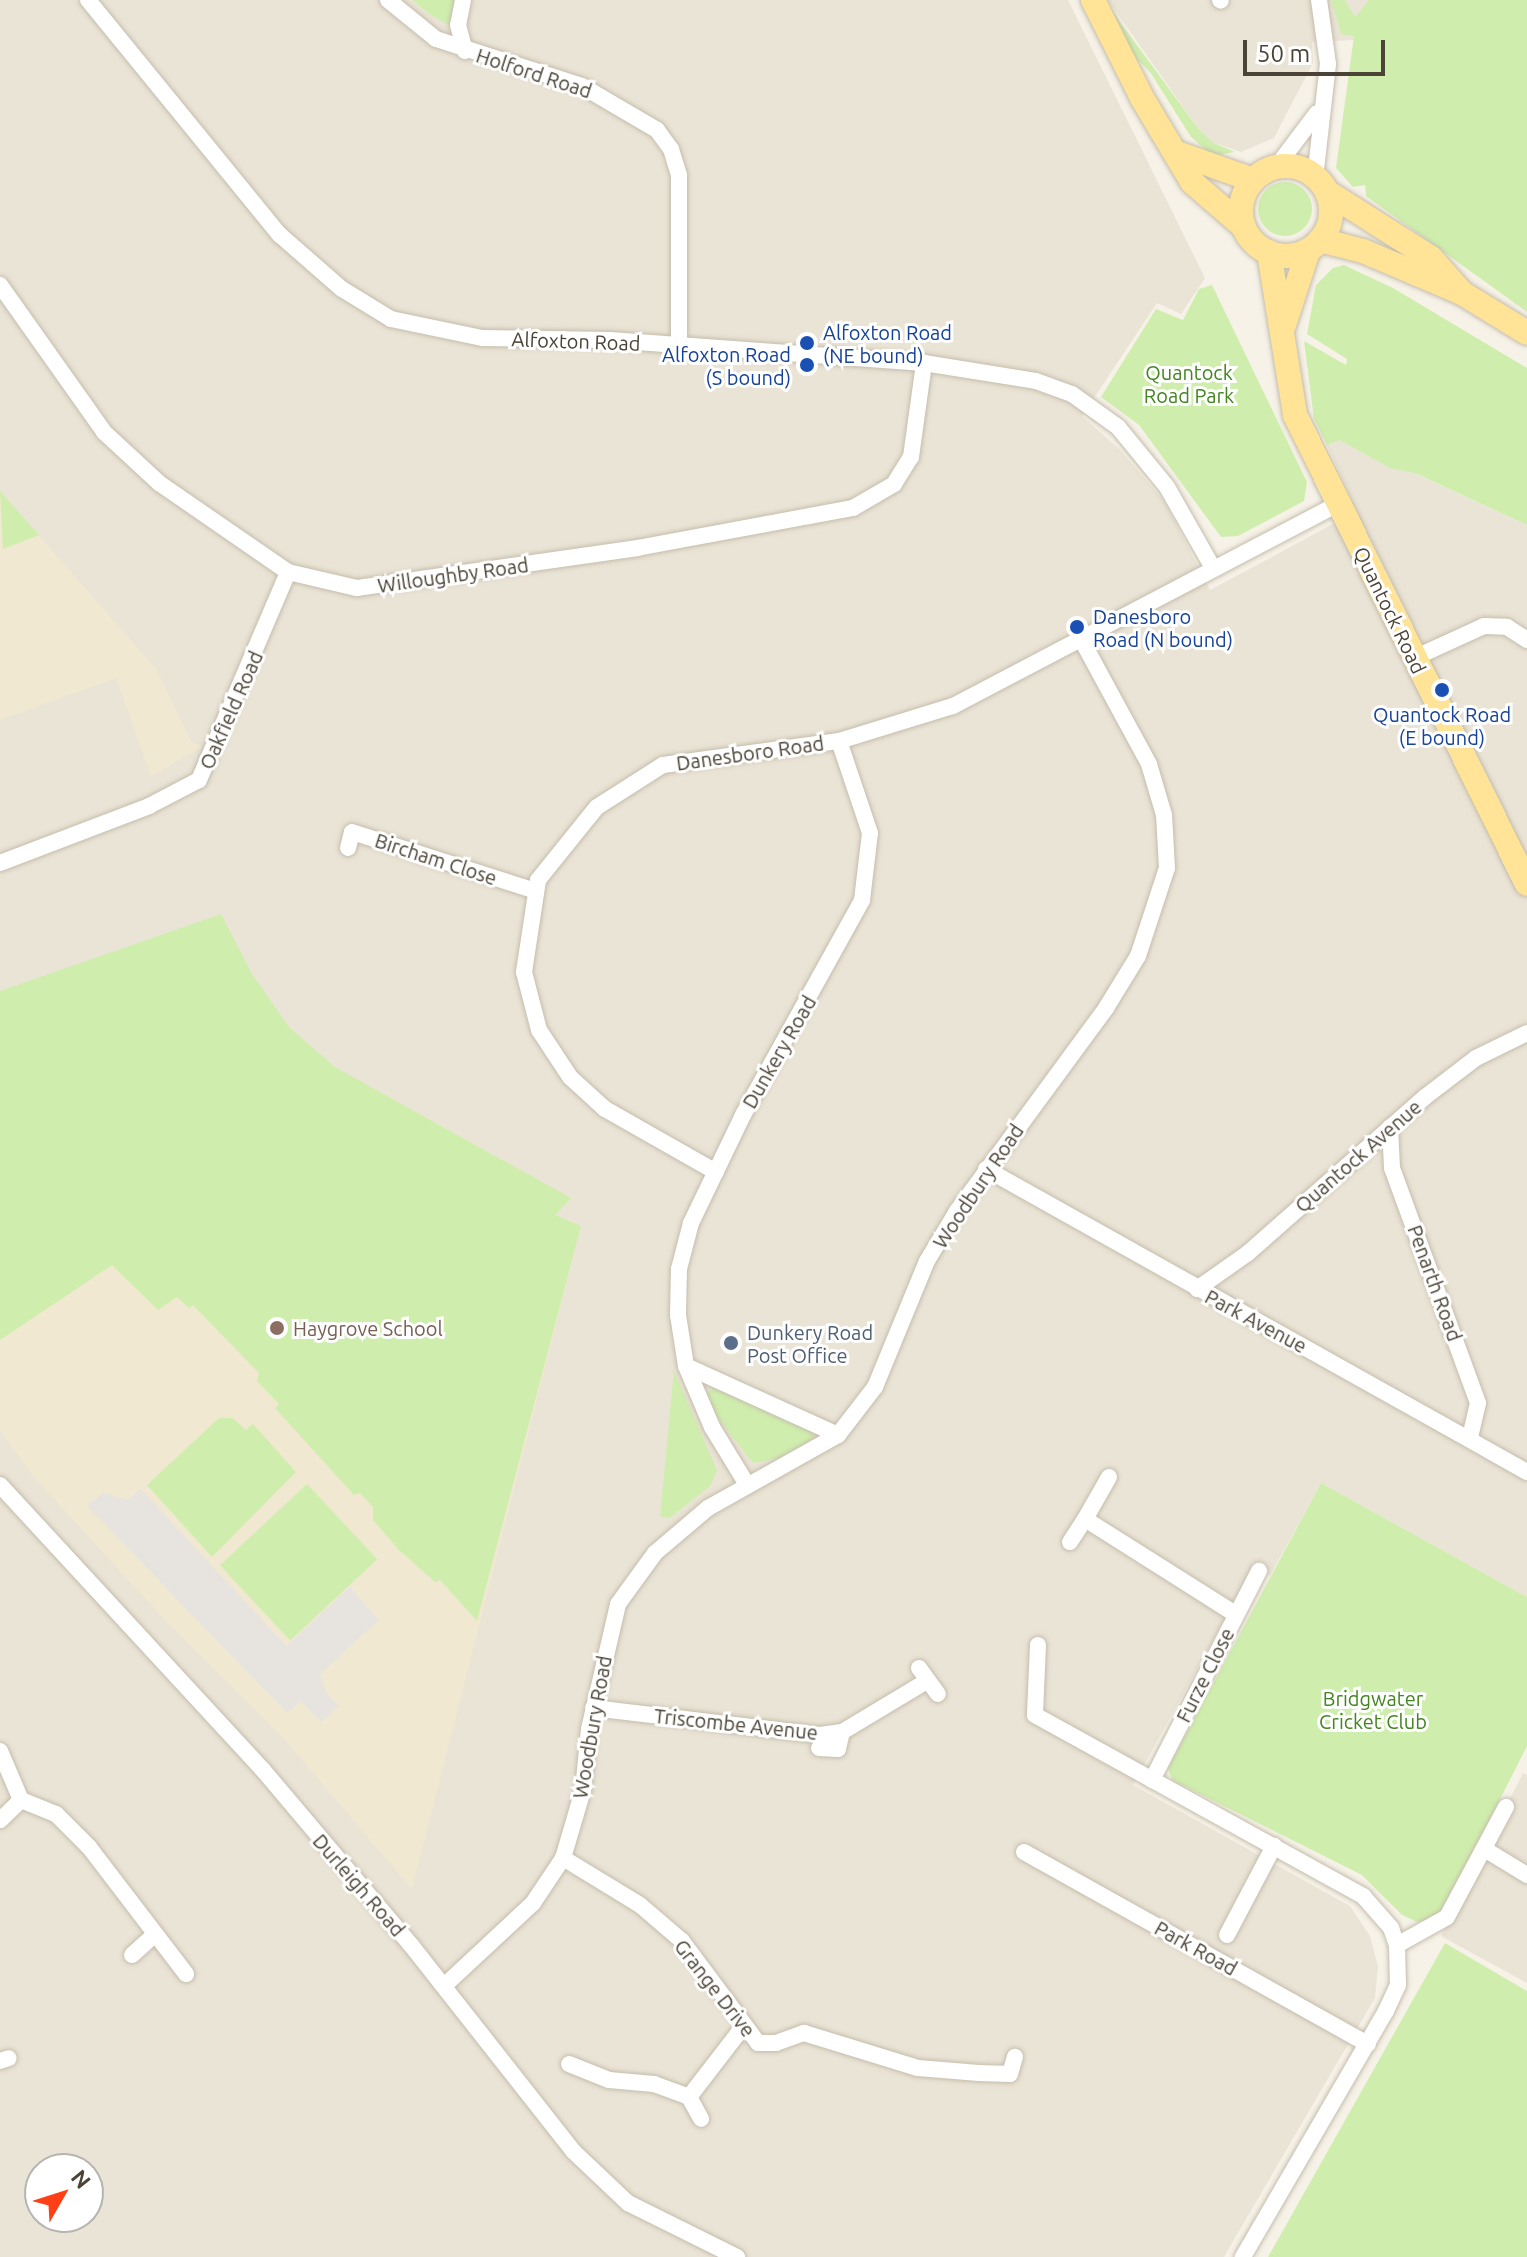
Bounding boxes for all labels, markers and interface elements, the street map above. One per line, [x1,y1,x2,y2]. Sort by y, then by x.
scale bar [1247,24,1389,74]
text: 50 m [1257,40,1310,67]
street label: Holford Road [473,43,595,103]
place label: Alfoxton Road (NE bound) [823,320,952,367]
street label: Alfoxton Road [511,327,641,355]
marker: Alfoxton Road (NE bound) [798,334,816,352]
place label: Alfoxton Road (S bound) [662,342,791,389]
marker: Alfoxton Road (S bound) [798,356,816,374]
park label: Quantock Road Park [1144,361,1234,408]
street label: Quantock Road [1349,543,1431,677]
street label: Willoughby Road [376,553,530,597]
place label: Danesboro Road (N bound) [1093,604,1233,651]
marker: Danesboro Road (N bound) [1068,618,1086,636]
street label: Oakfield Road [194,647,268,773]
marker: Quantock Road (E bound) [1433,681,1451,699]
place label: Quantock Road (E bound) [1373,702,1511,749]
street label: Danesboro Road [675,731,825,775]
street label: Bircham Close [372,828,500,890]
street label: Dunkery Road [737,991,821,1113]
street label: Quantock Avenue [1290,1095,1426,1217]
street label: Woodbury Road [928,1119,1028,1253]
street label: Penarth Road [1403,1222,1467,1344]
street label: Park Avenue [1201,1284,1311,1358]
place label: Haygrove School [293,1316,443,1340]
marker: Haygrove School [268,1319,286,1337]
place label: Dunkery Road Post Office [747,1320,873,1367]
marker: Dunkery Road Post Office [722,1334,740,1352]
street label: Furze Close [1171,1624,1239,1726]
street label: Woodbury Road [568,1654,616,1800]
park label: Bridgwater Cricket Club [1319,1686,1427,1733]
street label: Triscombe Avenue [653,1703,819,1745]
street label: Durleigh Road [308,1829,410,1941]
street label: Park Road [1151,1916,1241,1980]
street label: Grange Drive [670,1935,760,2041]
north arrow [24,2153,104,2233]
text: N [67,2165,96,2193]

